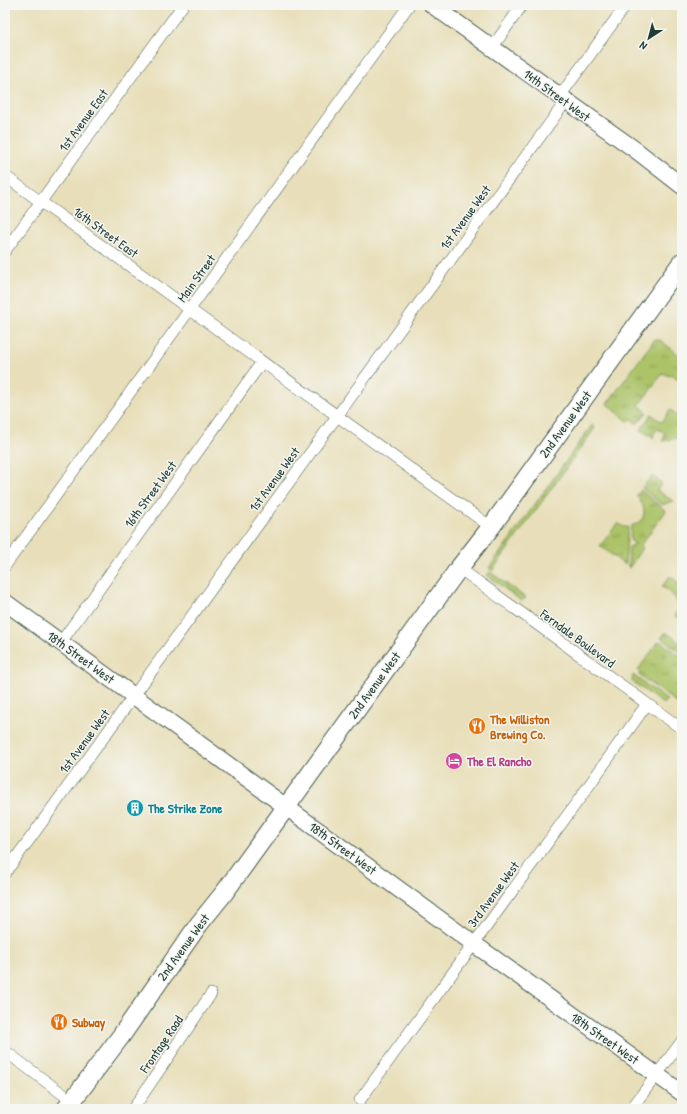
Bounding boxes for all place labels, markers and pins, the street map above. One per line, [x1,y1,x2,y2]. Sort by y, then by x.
place label: The Williston Brewing Co. [489,710,550,744]
restaurant icon: The Williston Brewing Co. [467,716,487,736]
hotel icon: The El Rancho [444,751,464,771]
place label: The El Rancho [466,752,532,770]
building icon: The Strike Zone [125,798,145,818]
place label: The Strike Zone [147,799,223,817]
restaurant icon: Subway [49,1012,69,1032]
place label: Subway [72,1013,106,1032]

